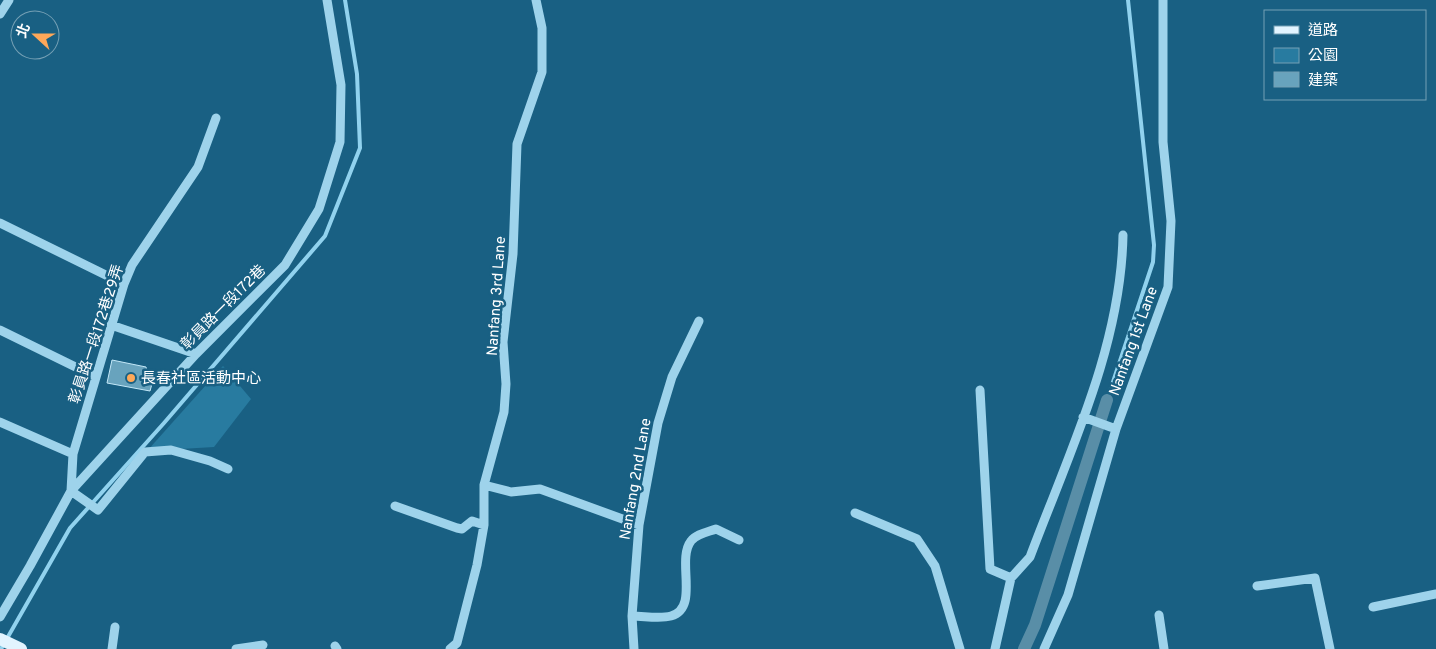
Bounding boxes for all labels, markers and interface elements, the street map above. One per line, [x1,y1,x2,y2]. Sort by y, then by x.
north arrow [10,10,60,60]
legend [1264,10,1426,100]
text: 北 [14,21,35,40]
text: 道路 [1308,22,1338,41]
text: 公園 [1308,47,1338,66]
text: 建築 [1308,72,1338,91]
street label: Nanfang 3rd Lane [484,236,511,357]
street label: 彰員路一段172巷29弄 [66,262,129,407]
street label: 彰員路一段172巷 [178,262,270,354]
street label: Nanfang 1st Lane [1106,284,1163,399]
place label: 長春社區活動中心 [141,370,261,389]
marker: 長春社區活動中心 [125,372,137,384]
street label: Nanfang 2nd Lane [616,417,657,542]

